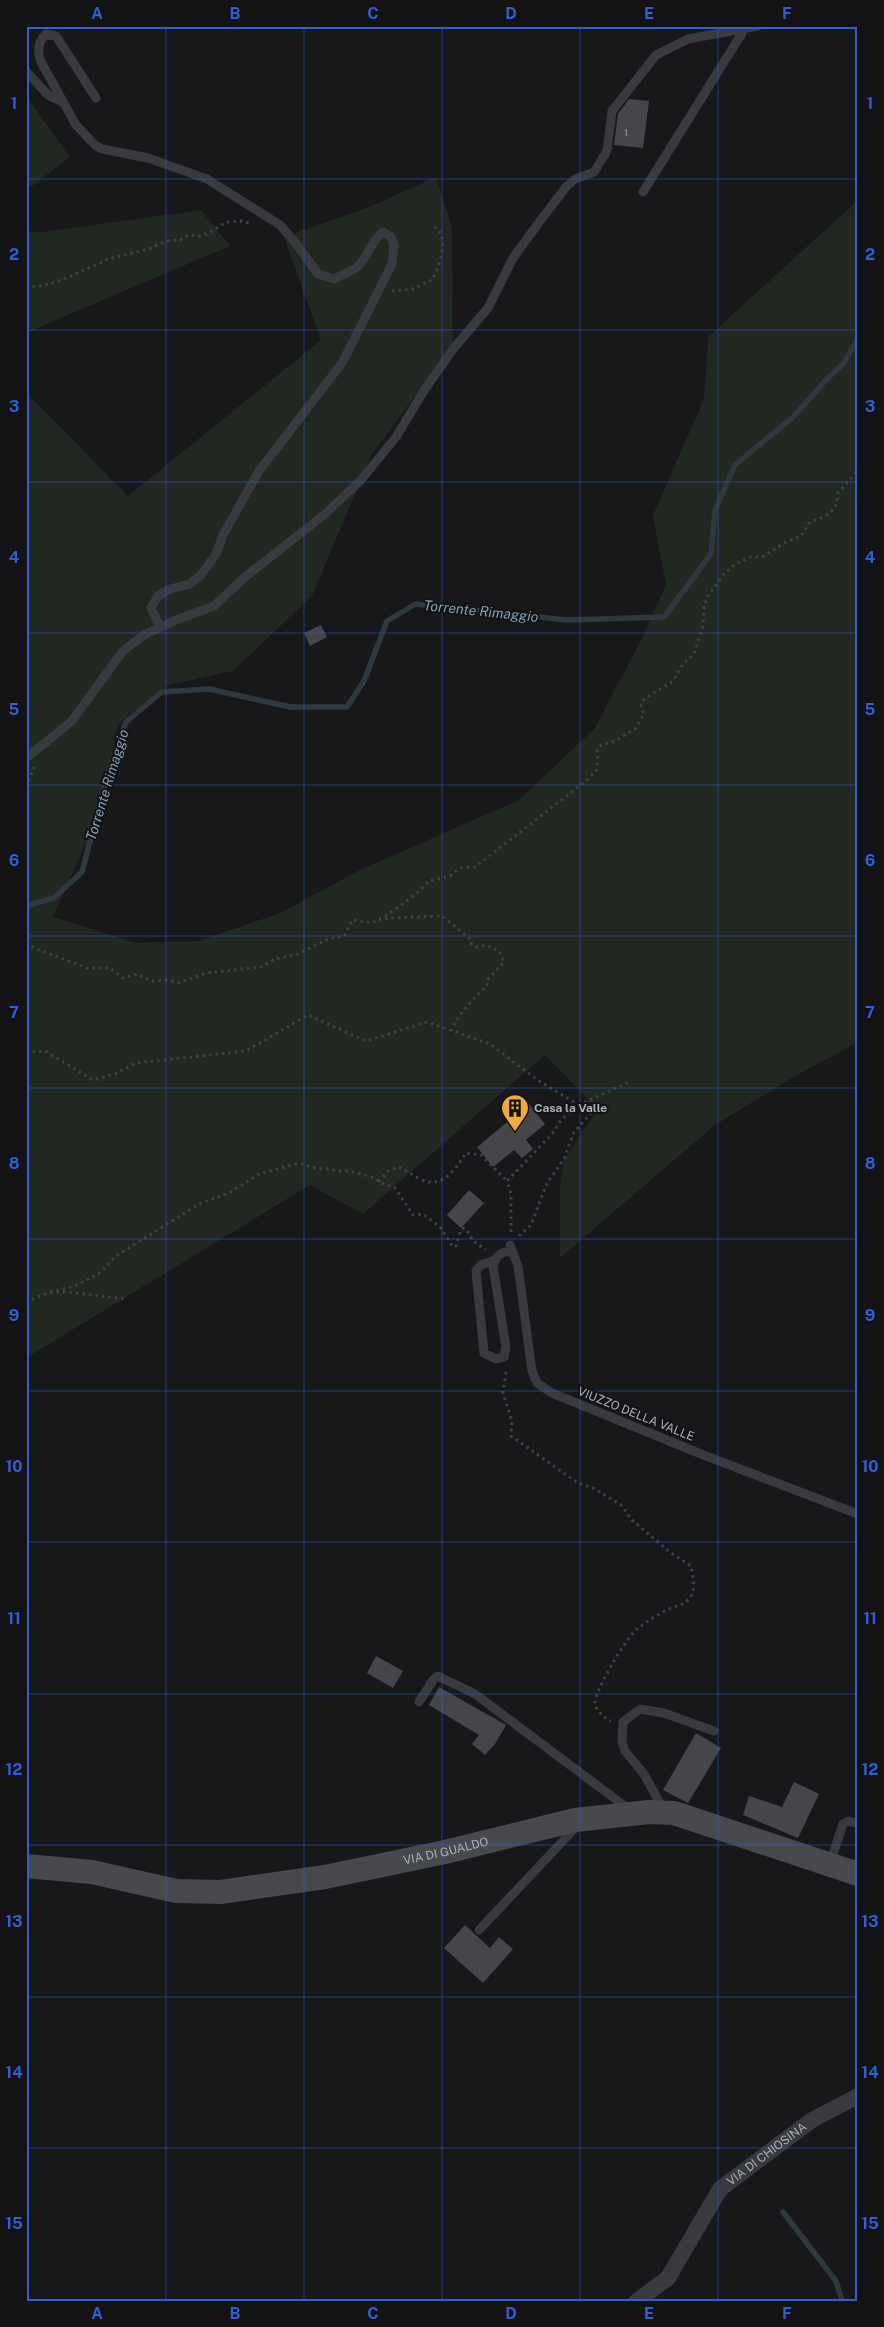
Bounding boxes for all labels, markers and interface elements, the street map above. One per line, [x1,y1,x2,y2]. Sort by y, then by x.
text: A [91,4,103,23]
text: B [230,4,241,23]
text: C [367,4,379,23]
text: D [505,4,517,23]
text: E [644,4,654,23]
text: F [782,4,792,23]
text: 1 [11,94,17,113]
text: 1 [867,94,873,113]
house number: 1 [624,126,628,138]
text: 2 [9,245,19,264]
text: 2 [865,245,875,264]
text: 3 [9,397,19,416]
text: 3 [865,397,875,416]
text: 4 [9,548,20,567]
text: 4 [865,548,876,567]
water label: Torrente Rimaggio [423,597,540,625]
text: 5 [9,700,20,719]
text: 5 [865,700,876,719]
water label: Torrente Rimaggio [82,727,132,842]
text: 6 [9,851,19,870]
text: 6 [865,851,875,870]
text: 7 [9,1003,19,1022]
text: 7 [865,1003,875,1022]
building icon: Casa la Valle [500,1093,530,1132]
place label: Casa la Valle [534,1101,607,1115]
text: 8 [9,1154,20,1173]
text: 8 [865,1154,876,1173]
text: 9 [9,1306,19,1325]
text: 9 [865,1306,875,1325]
street label: VIUZZO DELLA VALLE [576,1384,696,1444]
text: 10 [5,1457,23,1476]
text: 10 [861,1457,879,1476]
text: 11 [7,1609,21,1628]
text: 11 [863,1609,877,1628]
text: 12 [5,1760,23,1779]
text: 12 [861,1760,879,1779]
street label: VIA DI GUALDO [402,1835,490,1868]
text: 13 [5,1912,23,1931]
text: 13 [861,1912,879,1931]
text: 14 [5,2063,23,2082]
text: 14 [861,2063,879,2082]
street label: VIA DI CHIOSINA [724,2119,810,2188]
text: 15 [5,2214,23,2233]
text: 15 [861,2214,879,2233]
text: A [91,2304,103,2323]
text: B [230,2304,241,2323]
text: C [367,2304,379,2323]
text: D [505,2304,517,2323]
text: E [644,2304,654,2323]
text: F [782,2304,792,2323]

